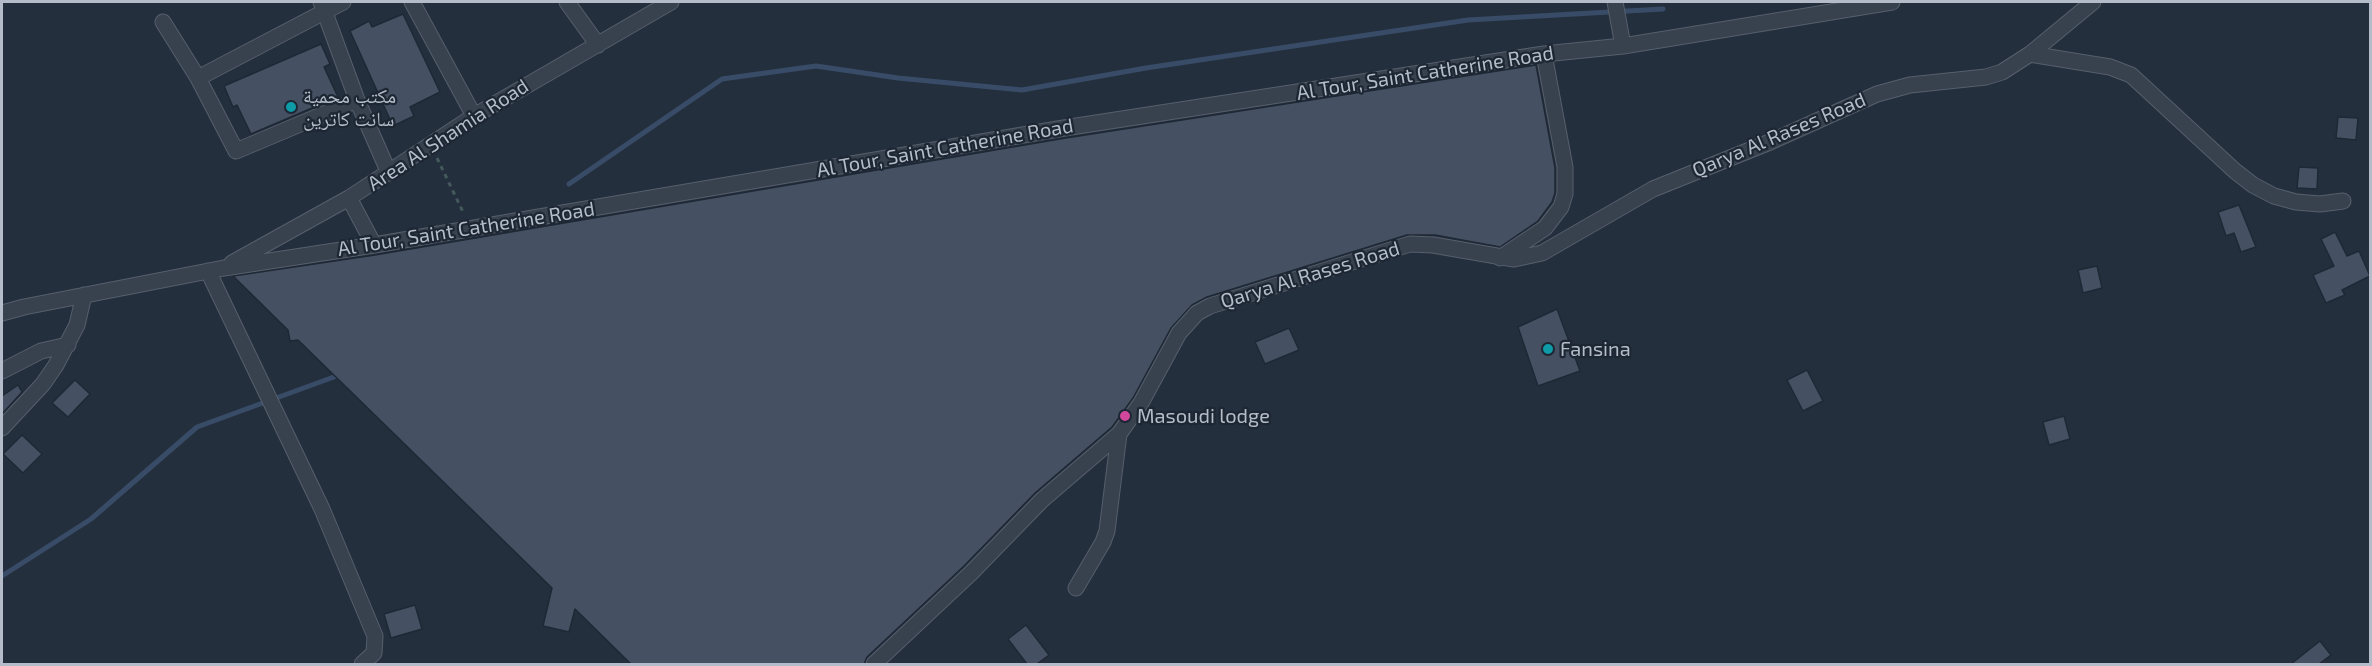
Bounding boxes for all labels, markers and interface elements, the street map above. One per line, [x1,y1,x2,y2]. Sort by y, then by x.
street label: Al Tour, Saint Catherine Road [1295,41,1555,105]
street label: Area Al Shamia Road [363,74,533,196]
place label: مكتب محمية سانت كاترين [303,84,396,131]
street label: Qarya Al Rases Road [1689,88,1869,182]
marker: مكتب محمية سانت كاترين [284,100,298,114]
street label: Al Tour, Saint Catherine Road [815,114,1075,182]
street label: Al Tour, Saint Catherine Road [336,197,596,261]
street label: Qarya Al Rases Road [1218,236,1402,314]
place label: Fansina [1560,337,1631,361]
marker: Fansina [1541,342,1555,356]
place label: Masoudi lodge [1137,404,1270,428]
marker: Masoudi lodge [1118,409,1132,423]

